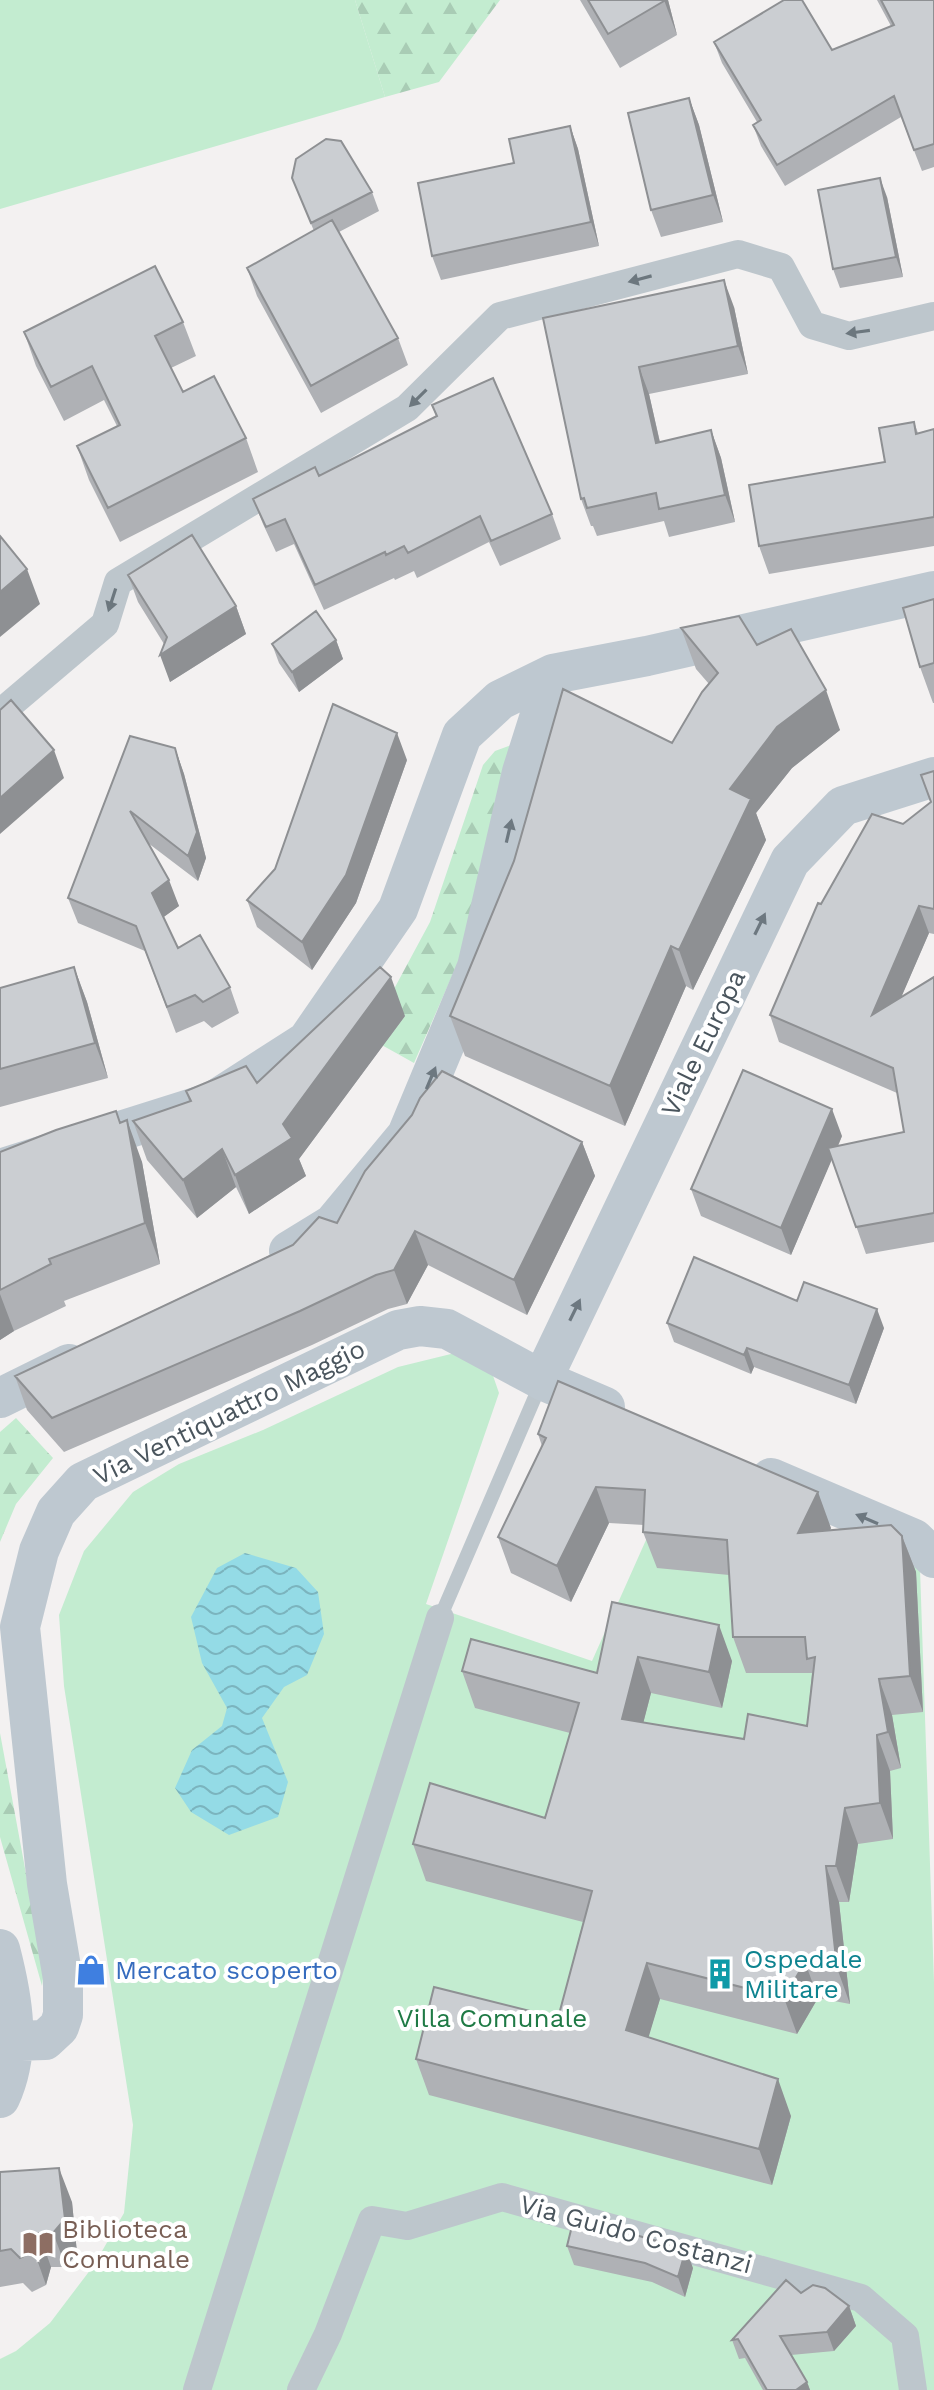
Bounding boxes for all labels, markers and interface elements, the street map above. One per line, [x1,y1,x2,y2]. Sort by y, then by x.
one-way arrow [627,274,652,286]
one-way arrow [845,326,870,339]
one-way arrow [409,388,428,407]
one-way arrow [105,589,118,613]
one-way arrow [503,818,516,843]
one-way arrow [753,912,767,935]
street label: Viale Europa [655,965,752,1121]
one-way arrow [425,1066,438,1090]
one-way arrow [569,1298,582,1321]
street label: Via Ventiquattro Maggio [88,1333,370,1491]
one-way arrow [856,1513,879,1526]
place label: Ospedale Militare [744,1944,862,2004]
shop icon: Mercato scoperto [74,1953,108,1987]
place label: Mercato scoperto [115,1955,338,1985]
building icon: Ospedale Militare [703,1957,737,1991]
park label: Villa Comunale [397,2003,587,2033]
street label: Via Guido Costanzi [517,2189,755,2279]
place label: Biblioteca Comunale [62,2214,190,2274]
library icon: Biblioteca Comunale [21,2227,55,2261]

